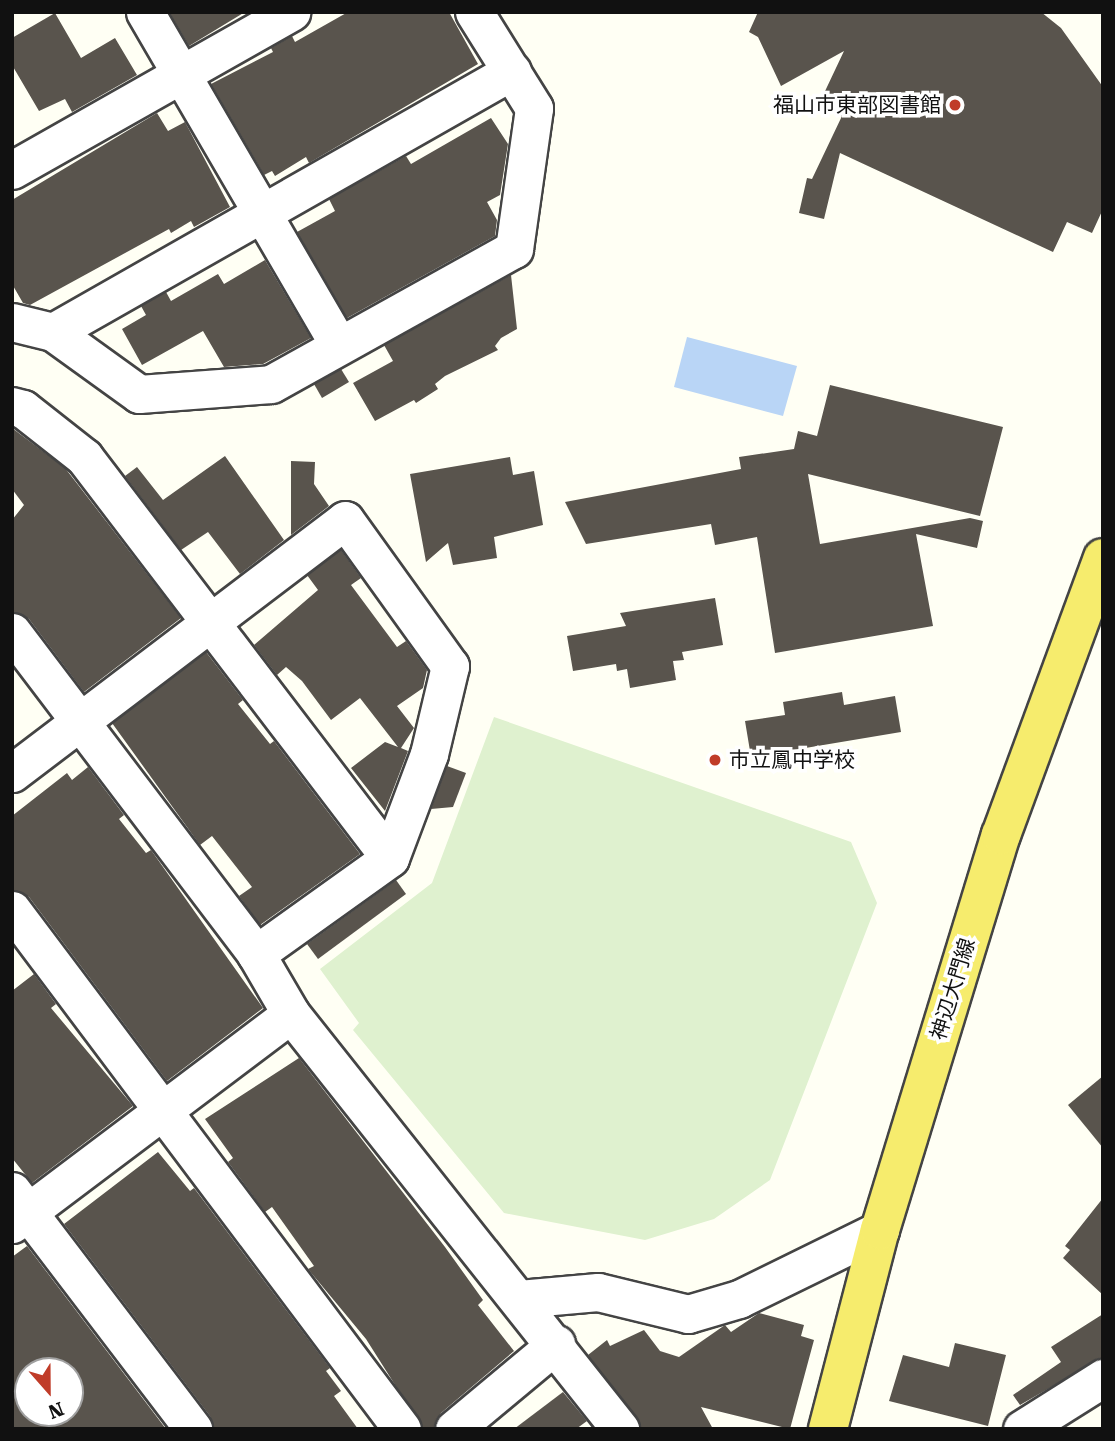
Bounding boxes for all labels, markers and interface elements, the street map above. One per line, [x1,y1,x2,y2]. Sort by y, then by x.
place label: 福山市東部図書館 [773,92,941,118]
marker: 福山市東部図書館 [947,97,963,113]
place label: 市立鳳中学校 [729,747,855,773]
marker: 市立鳳中学校 [707,752,723,768]
street label: 神辺大門線 [926,935,980,1043]
north arrow [14,1357,84,1427]
text: N [45,1397,67,1424]

